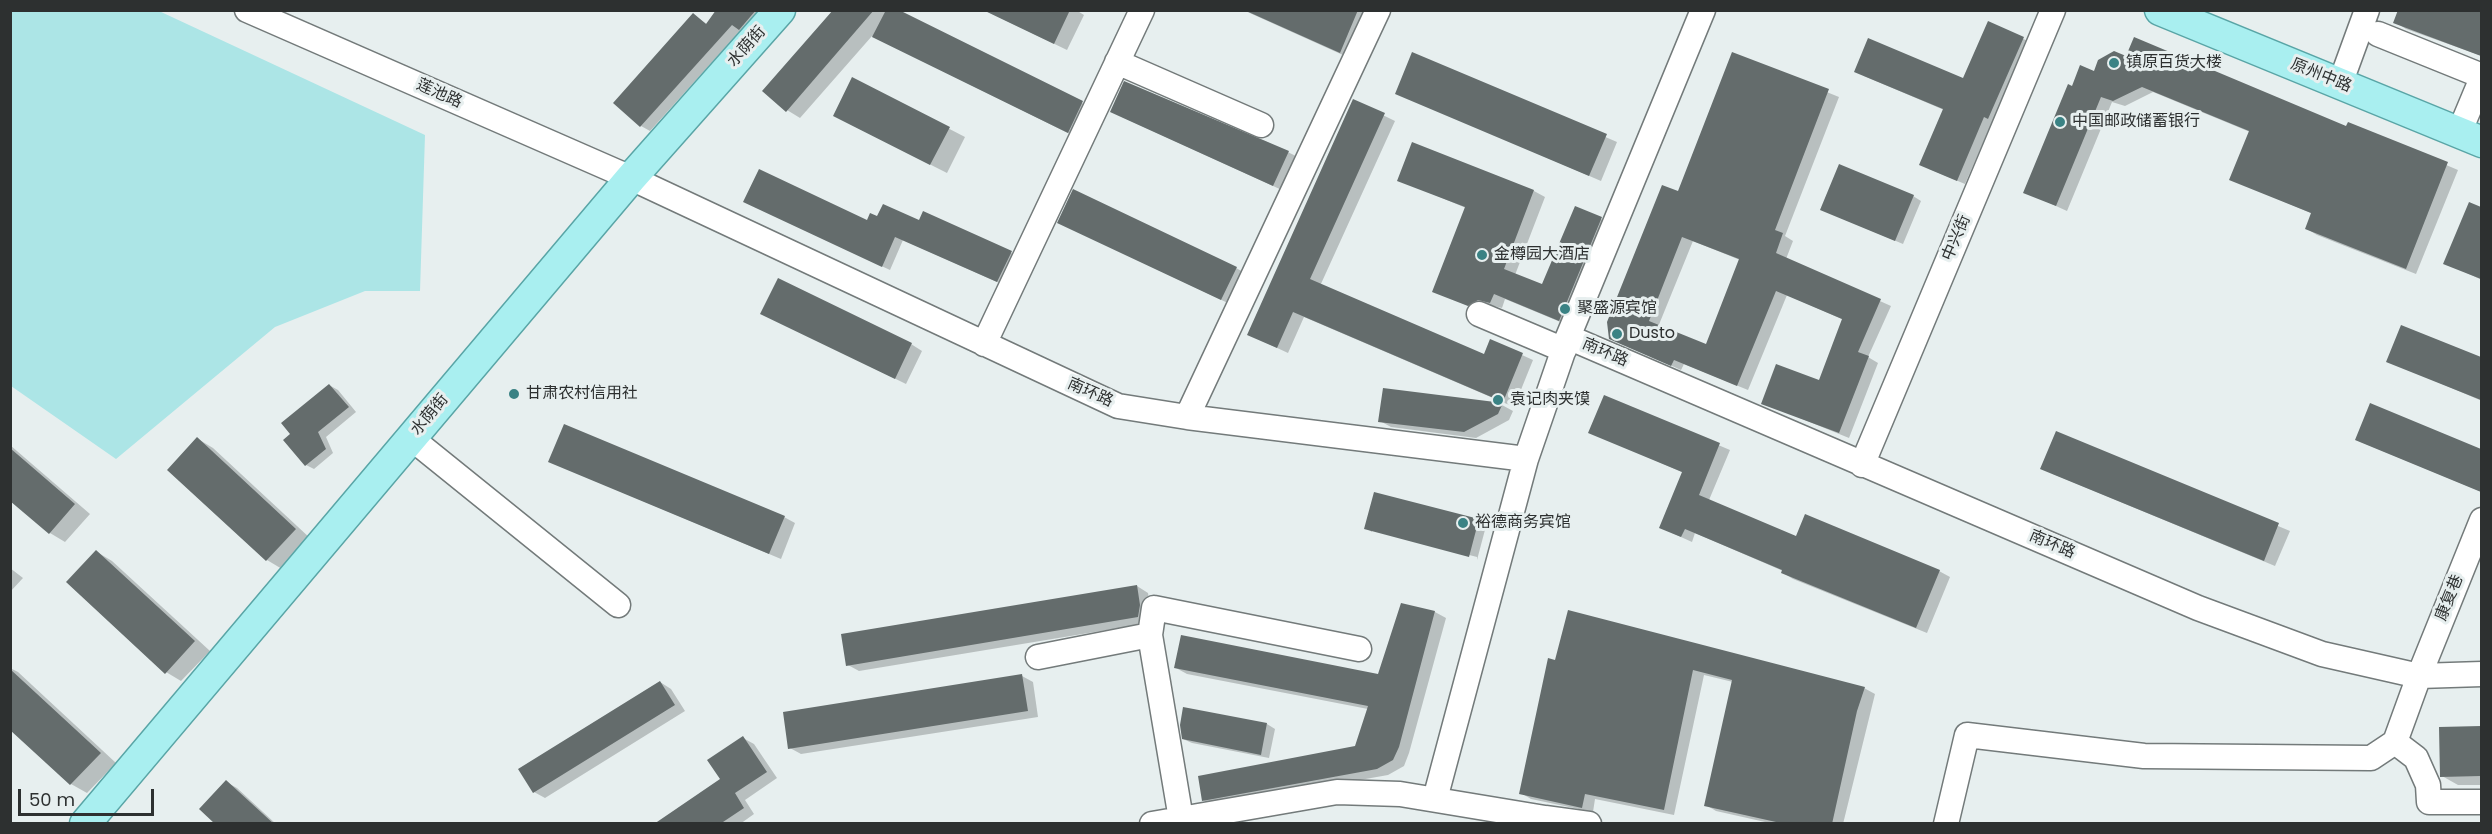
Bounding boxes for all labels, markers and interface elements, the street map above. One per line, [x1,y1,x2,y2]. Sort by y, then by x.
street label: 水荫街 [724,23,770,71]
place label: 镇原百货大楼 [2126,53,2222,73]
street label: 原州中路 [2288,55,2354,97]
marker: 镇原百货大楼 [2107,56,2121,70]
street label: 莲池路 [413,75,465,113]
place label: 中国邮政储蓄银行 [2072,112,2200,132]
marker: 中国邮政储蓄银行 [2053,115,2067,129]
street label: 中兴街 [1939,212,1975,264]
place label: 金樽园大酒店 [1494,245,1590,265]
marker: 金樽园大酒店 [1475,248,1489,262]
place label: 聚盛源宾馆 [1577,299,1657,319]
marker: 聚盛源宾馆 [1558,302,1572,316]
place label: Dusto [1629,324,1675,344]
marker: Dusto [1610,327,1624,341]
street label: 南环路 [1579,335,1631,371]
street label: 南环路 [1064,374,1116,412]
place label: 甘肃农村信用社 [526,384,638,404]
marker: 甘肃农村信用社 [507,387,521,401]
street label: 水荫街 [407,390,453,440]
place label: 袁记肉夹馍 [1510,390,1590,410]
marker: 袁记肉夹馍 [1491,393,1505,407]
place label: 裕德商务宾馆 [1475,513,1571,533]
marker: 裕德商务宾馆 [1456,516,1470,530]
street label: 南环路 [2026,527,2078,563]
street label: 康复巷 [2432,572,2468,624]
scale bar [21,777,158,815]
text: 50 m [29,787,75,812]

